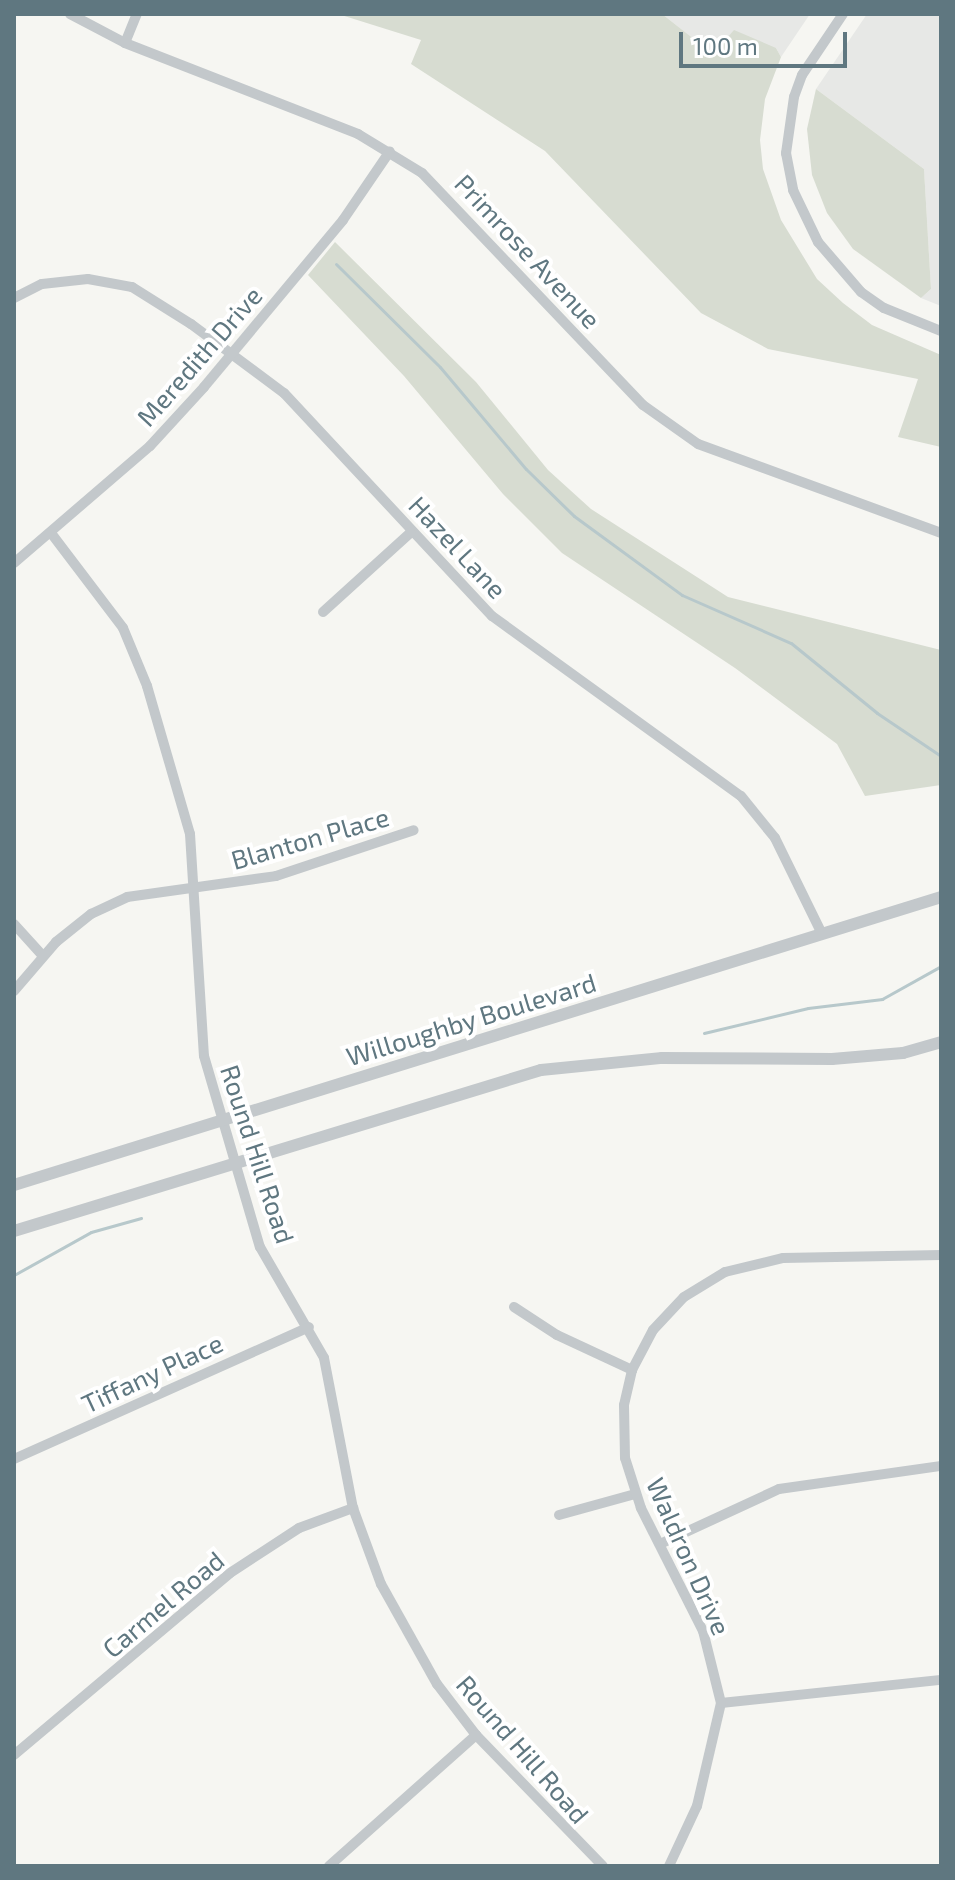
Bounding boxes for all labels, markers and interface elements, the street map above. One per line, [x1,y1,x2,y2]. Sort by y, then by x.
scale bar [683,16,851,66]
text: 100 m [693,31,758,60]
street label: Primrose Avenue [448,167,608,335]
street label: Meredith Drive [130,280,268,432]
street label: Hazel Lane [403,489,513,605]
street label: Blanton Place [228,801,392,875]
street label: Willoughby Boulevard [342,966,600,1072]
street label: Round Hill Road [214,1061,302,1247]
street label: Tiffany Place [76,1327,228,1419]
street label: Waldron Drive [640,1473,738,1639]
street label: Carmel Road [96,1544,230,1664]
street label: Round Hill Road [450,1668,596,1830]

